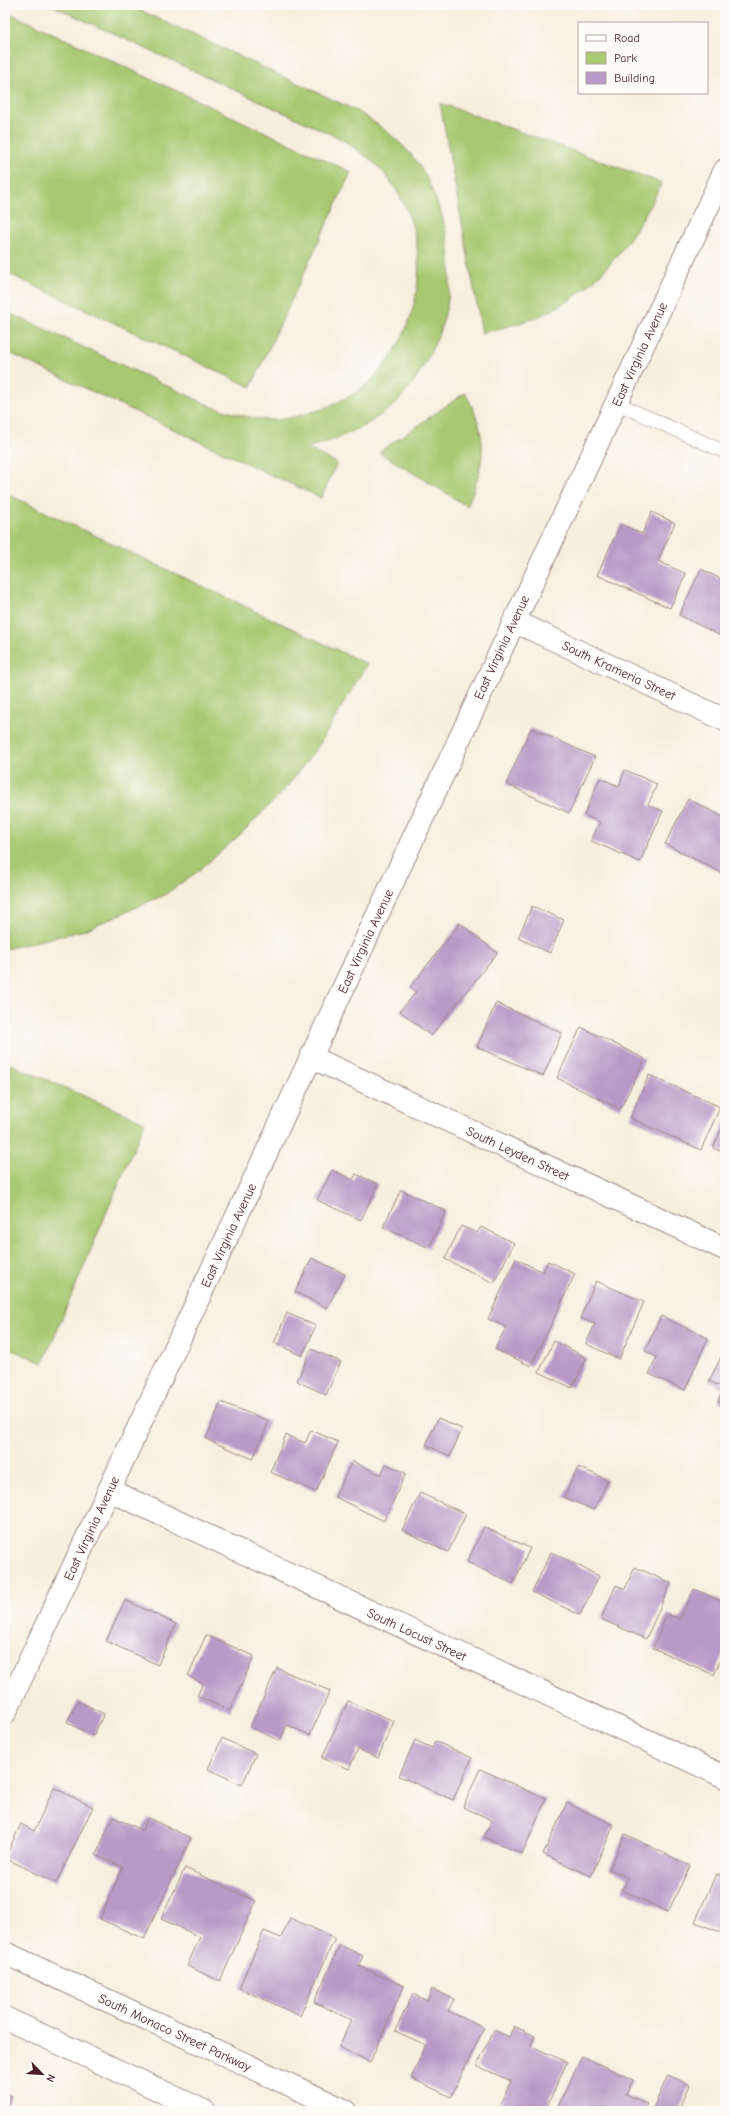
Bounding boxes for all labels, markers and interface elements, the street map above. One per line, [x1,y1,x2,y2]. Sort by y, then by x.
legend [578,22,708,94]
text: Road [614,31,640,45]
text: Park [614,51,637,65]
text: Building [614,71,655,85]
street label: East Virginia Avenue [609,299,670,409]
street label: East Virginia Avenue [471,592,532,702]
street label: South Krameria Street [560,638,679,704]
street label: East Virginia Avenue [335,886,396,996]
street label: South Leyden Street [464,1123,573,1184]
street label: East Virginia Avenue [198,1180,259,1290]
street label: East Virginia Avenue [61,1473,122,1583]
street label: South Locust Street [365,1605,470,1665]
street label: South Monaco Street Parkway [96,1990,254,2075]
north arrow [22,2054,62,2094]
text: N [43,2072,58,2084]

